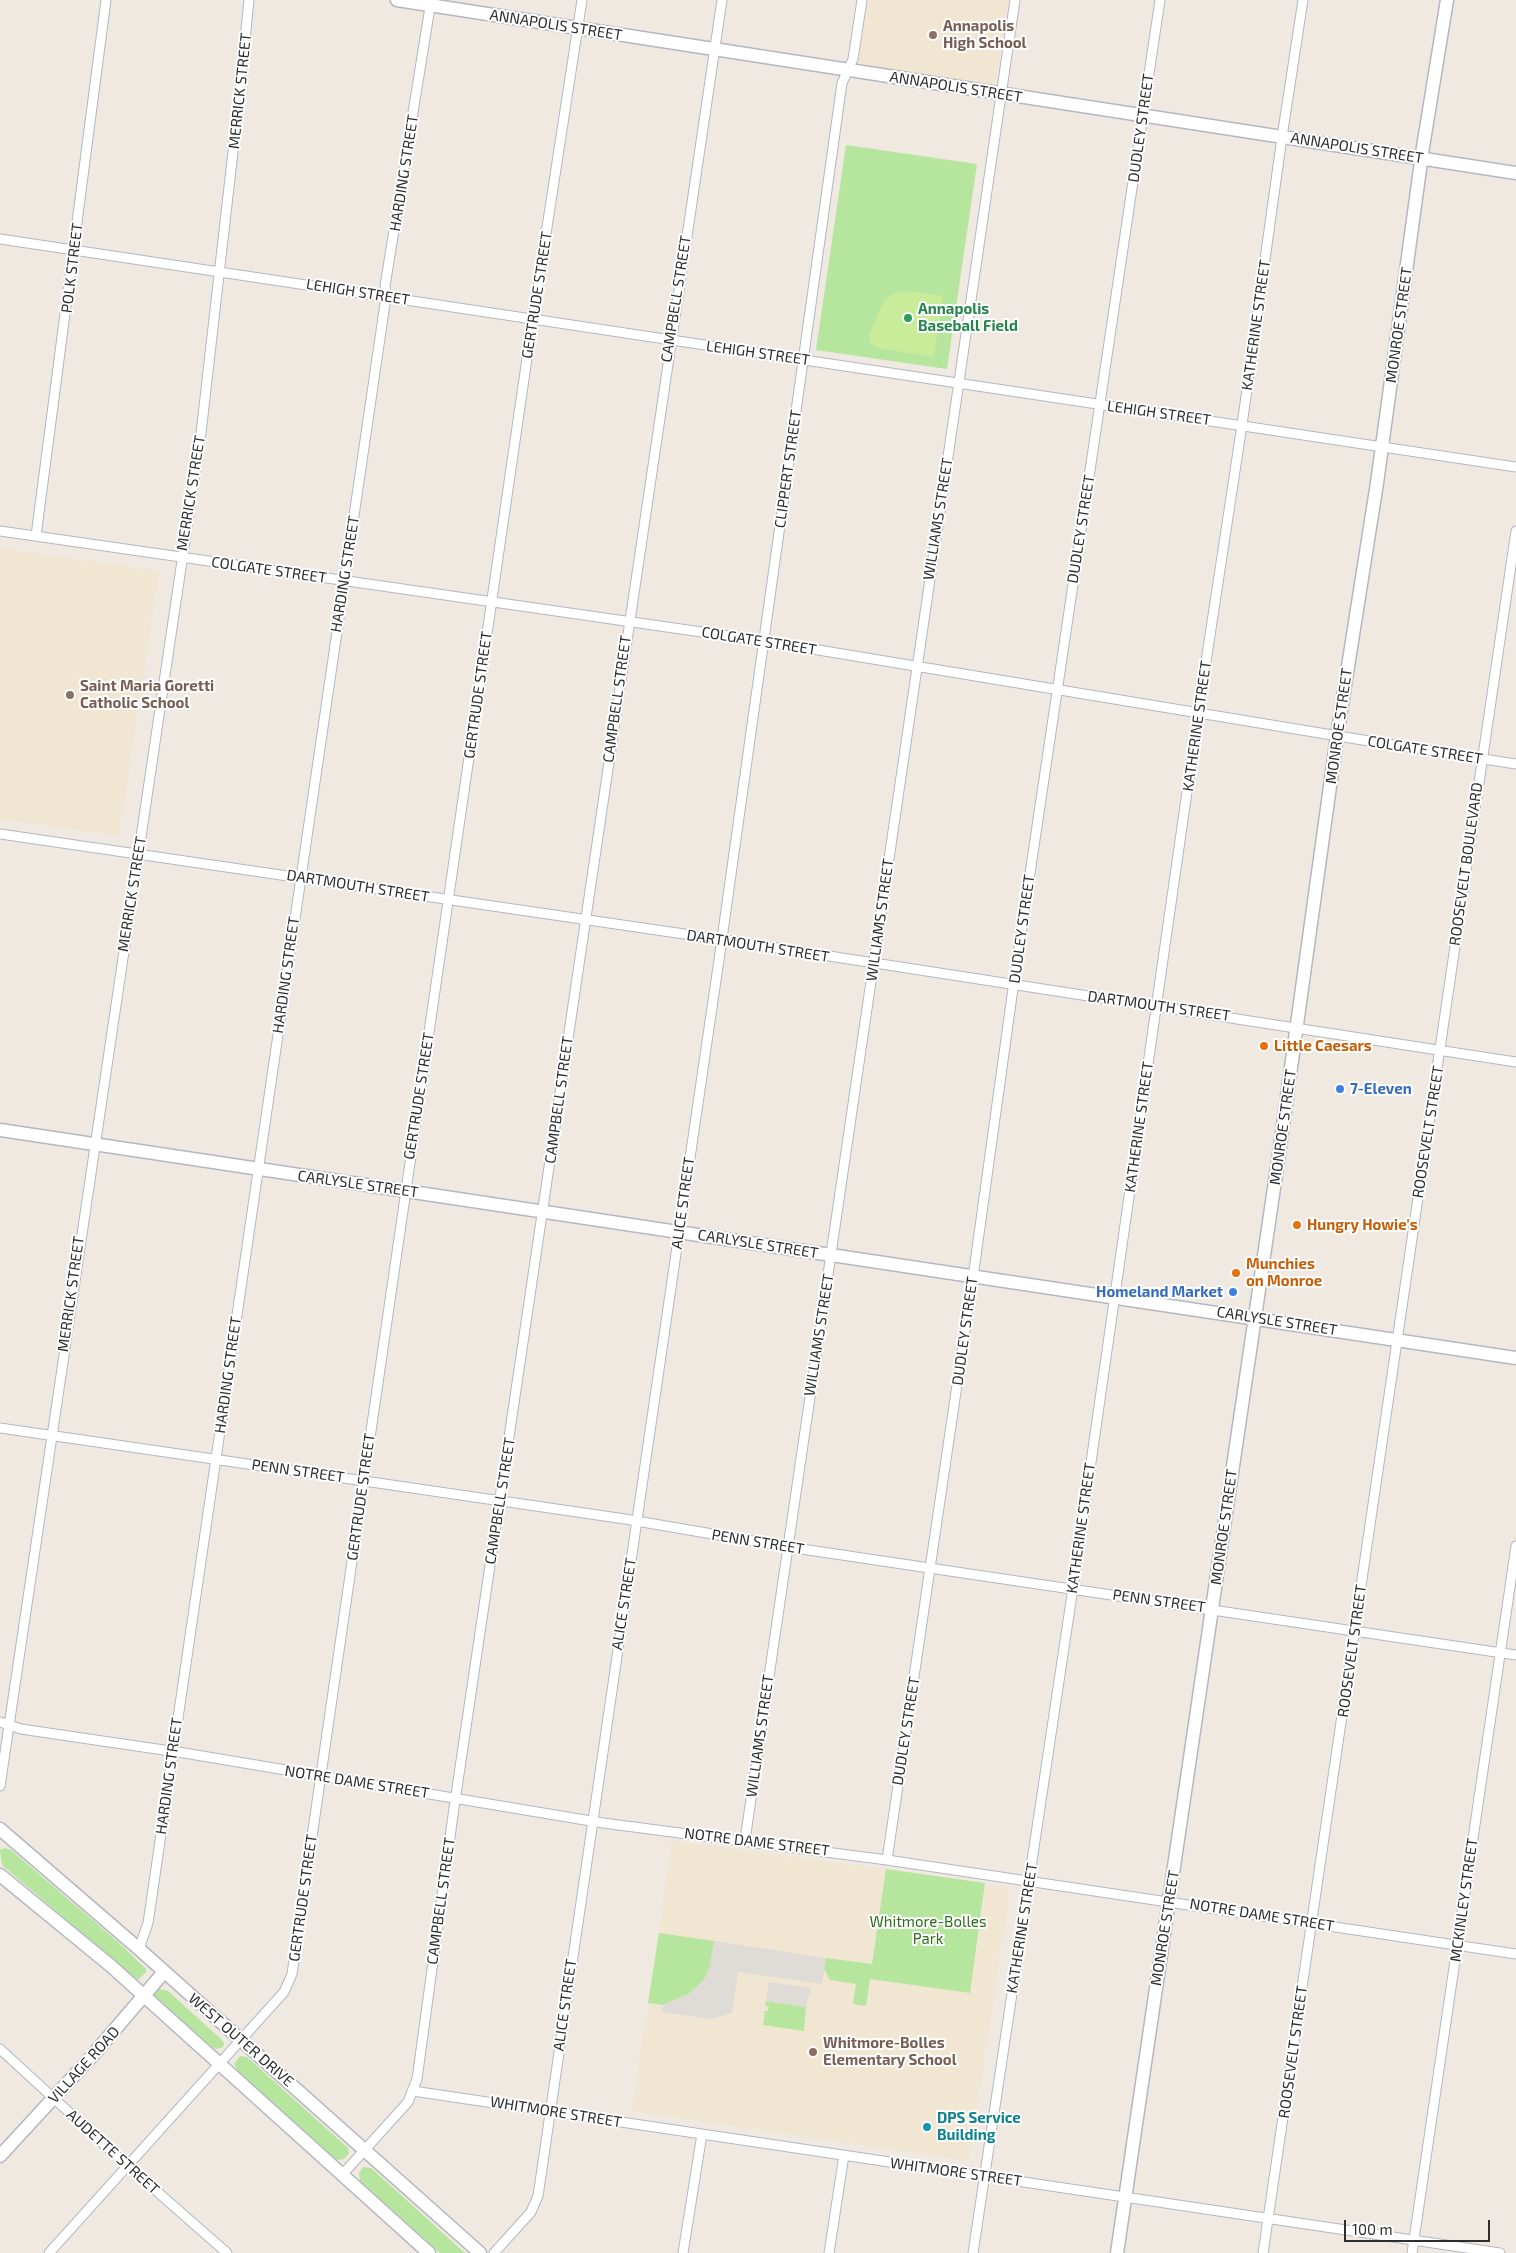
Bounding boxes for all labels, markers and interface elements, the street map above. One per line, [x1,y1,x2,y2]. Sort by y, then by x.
street label: ANNAPOLIS STREET [488,6,624,44]
place label: Annapolis High School [943,17,1027,52]
marker: Annapolis High School [927,29,939,41]
street label: MERRICK STREET [225,32,255,150]
street label: ANNAPOLIS STREET [888,68,1024,106]
street label: DUDLEY STREET [1124,72,1158,184]
street label: HARDING STREET [386,113,422,233]
street label: ANNAPOLIS STREET [1289,129,1425,167]
street label: POLK STREET [58,222,86,314]
street label: GERTRUDE STREET [518,230,556,360]
street label: CAMPBELL STREET [657,234,695,364]
street label: KATHERINE STREET [1238,258,1274,392]
street label: MONROE STREET [1382,266,1416,384]
street label: LEHIGH STREET [305,275,411,309]
place label: Annapolis Baseball Field [918,300,1018,335]
marker: Annapolis Baseball Field [902,312,914,324]
street label: LEHIGH STREET [705,337,811,369]
street label: LEHIGH STREET [1106,397,1212,429]
street label: CLIPPERT STREET [771,409,805,529]
street label: MERRICK STREET [173,434,209,552]
street label: WILLIAMS STREET [919,457,957,581]
street label: DUDLEY STREET [1064,473,1098,585]
street label: HARDING STREET [327,514,363,634]
street label: COLGATE STREET [210,553,328,587]
street label: COLGATE STREET [700,623,818,659]
street label: GERTRUDE STREET [460,630,496,760]
street label: CAMPBELL STREET [599,634,635,764]
street label: KATHERINE STREET [1179,659,1215,793]
street label: MONROE STREET [1322,667,1356,785]
place label: Saint Maria Goretti Catholic School [80,677,214,712]
marker: Saint Maria Goretti Catholic School [64,689,76,701]
street label: COLGATE STREET [1366,732,1484,768]
street label: ROOSEVELT BOULEVARD [1446,781,1486,947]
street label: MERRICK STREET [114,835,150,953]
street label: WILLIAMS STREET [862,858,898,982]
street label: DARTMOUTH STREET [285,866,431,906]
street label: DUDLEY STREET [1005,873,1039,985]
street label: HARDING STREET [269,915,303,1035]
street label: DARTMOUTH STREET [685,926,831,966]
street label: DARTMOUTH STREET [1086,987,1232,1025]
street label: GERTRUDE STREET [400,1031,438,1161]
street label: CAMPBELL STREET [541,1035,577,1165]
place label: Little Caesars [1274,1037,1372,1055]
marker: Little Caesars [1258,1040,1270,1052]
street label: KATHERINE STREET [1121,1060,1157,1194]
street label: ROOSEVELT STREET [1409,1065,1447,1199]
street label: MONROE STREET [1266,1068,1300,1186]
place label: 7-Eleven [1350,1080,1412,1098]
marker: 7-Eleven [1334,1083,1346,1095]
street label: ALICE STREET [668,1156,698,1250]
street label: CARLYSLE STREET [296,1167,420,1201]
place label: Hungry Howie's [1307,1216,1418,1234]
marker: Hungry Howie's [1291,1219,1303,1231]
street label: CARLYSLE STREET [696,1226,820,1262]
street label: MERRICK STREET [54,1235,88,1353]
place label: Munchies on Monroe [1246,1255,1322,1290]
marker: Munchies on Monroe [1230,1267,1242,1279]
street label: WILLIAMS STREET [800,1273,838,1397]
street label: DUDLEY STREET [948,1275,982,1387]
place label: Homeland Market [1096,1283,1223,1301]
marker: Homeland Market [1227,1286,1239,1298]
street label: CARLYSLE STREET [1215,1303,1339,1339]
street label: HARDING STREET [211,1315,245,1435]
street label: GERTRUDE STREET [343,1432,379,1562]
street label: CAMPBELL STREET [481,1436,519,1566]
street label: PENN STREET [250,1456,346,1486]
street label: KATHERINE STREET [1063,1461,1099,1595]
street label: MONROE STREET [1207,1468,1241,1586]
street label: PENN STREET [710,1526,806,1558]
street label: ALICE STREET [608,1557,640,1651]
street label: ROOSEVELT STREET [1334,1583,1370,1719]
street label: PENN STREET [1111,1586,1207,1616]
street label: WILLIAMS STREET [742,1674,778,1798]
street label: DUDLEY STREET [889,1675,923,1787]
street label: HARDING STREET [152,1716,186,1836]
street label: NOTRE DAME STREET [283,1762,431,1802]
street label: NOTRE DAME STREET [683,1824,831,1860]
street label: GERTRUDE STREET [285,1833,321,1963]
street label: CAMPBELL STREET [423,1836,459,1966]
street label: MCKINLEY STREET [1446,1837,1482,1963]
street label: KATHERINE STREET [1003,1861,1041,1995]
street label: MONROE STREET [1147,1869,1183,1987]
street label: NOTRE DAME STREET [1188,1895,1336,1935]
park label: Whitmore-Bolles Park [869,1913,987,1948]
street label: ALICE STREET [550,1958,580,2052]
street label: ROOSEVELT STREET [1275,1984,1311,2120]
street label: WEST OUTER DRIVE [185,1989,297,2091]
street label: VILLAGE ROAD [45,2023,123,2107]
place label: Whitmore-Bolles Elementary School [823,2034,957,2069]
marker: Whitmore-Bolles Elementary School [807,2046,819,2058]
street label: WHITMORE STREET [489,2093,623,2131]
street label: AUDETTE STREET [63,2106,163,2198]
place label: DPS Service Building [937,2109,1021,2144]
marker: DPS Service Building [921,2121,933,2133]
street label: WHITMORE STREET [889,2154,1023,2190]
scale bar [1346,2210,1492,2242]
text: 100 m [1352,2220,1393,2238]

